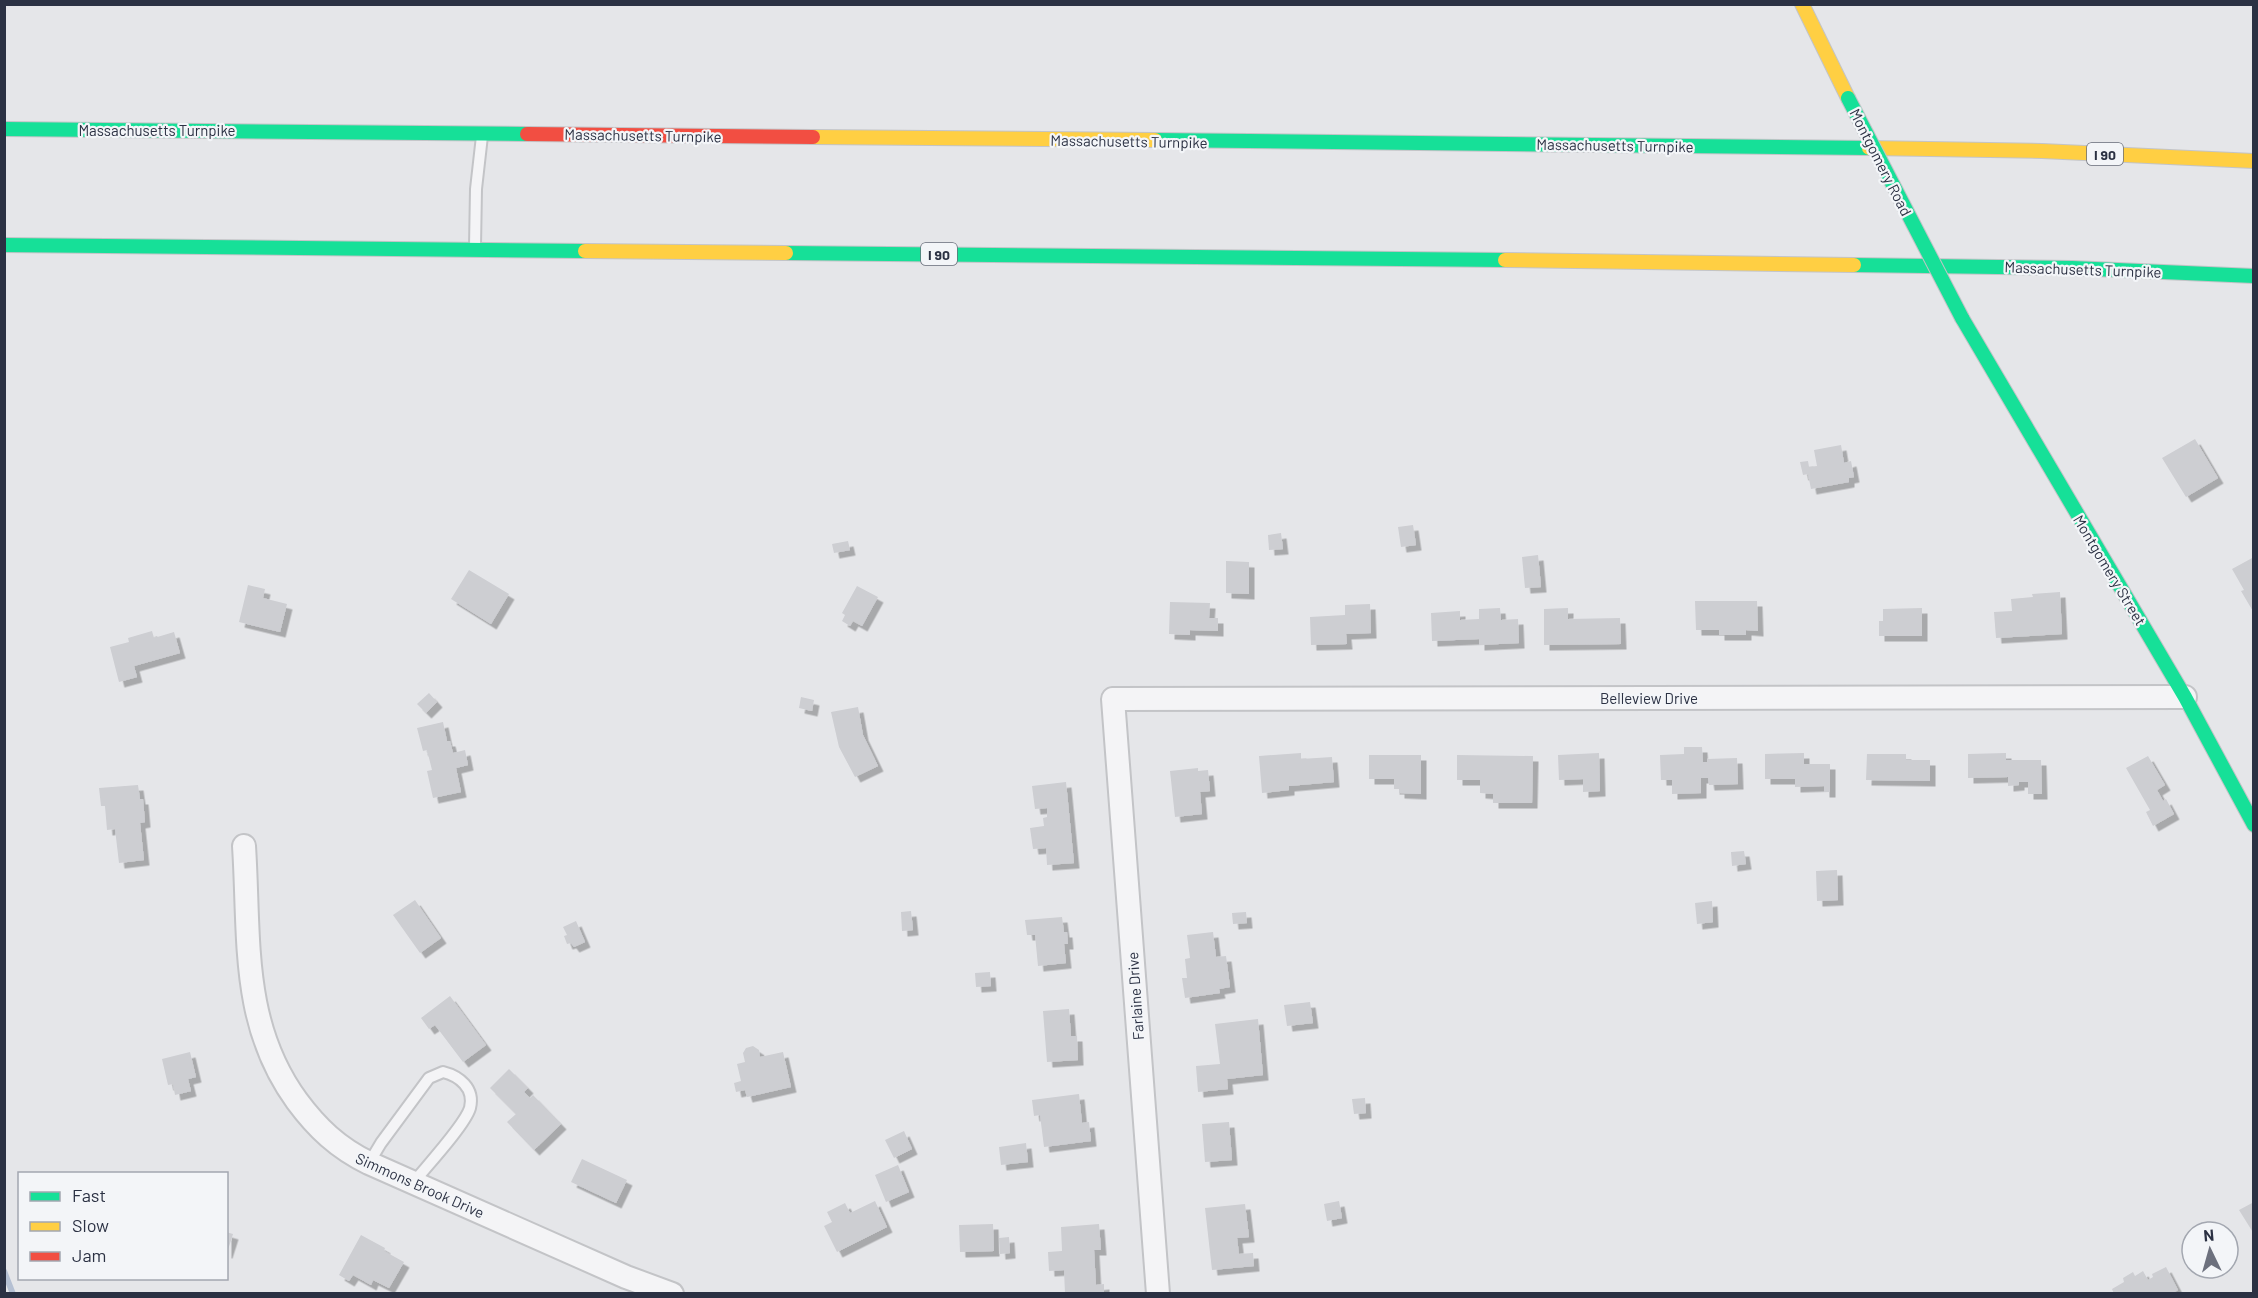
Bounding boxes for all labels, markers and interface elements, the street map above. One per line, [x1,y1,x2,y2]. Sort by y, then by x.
street label: Montgomery Road [1846,105,1916,219]
street label: Massachusetts Turnpike [78,121,236,139]
street label: Massachusetts Turnpike [564,125,722,145]
street label: Massachusetts Turnpike [1050,131,1208,151]
street label: Massachusetts Turnpike [1536,135,1694,155]
road number: I 90 [2087,143,2123,165]
road number: I 90 [921,243,957,265]
street label: Massachusetts Turnpike [2004,257,2162,281]
street label: Montgomery Street [2070,512,2150,628]
street label: Belleview Drive [1600,689,1698,707]
street label: Farlaine Drive [1123,951,1147,1041]
street label: Simmons Brook Drive [353,1149,487,1221]
legend [18,1172,228,1280]
text: Fast [72,1184,106,1206]
text: Slow [72,1214,109,1236]
north arrow [2180,1220,2240,1280]
text: N [2203,1225,2215,1244]
text: Jam [72,1244,106,1266]

